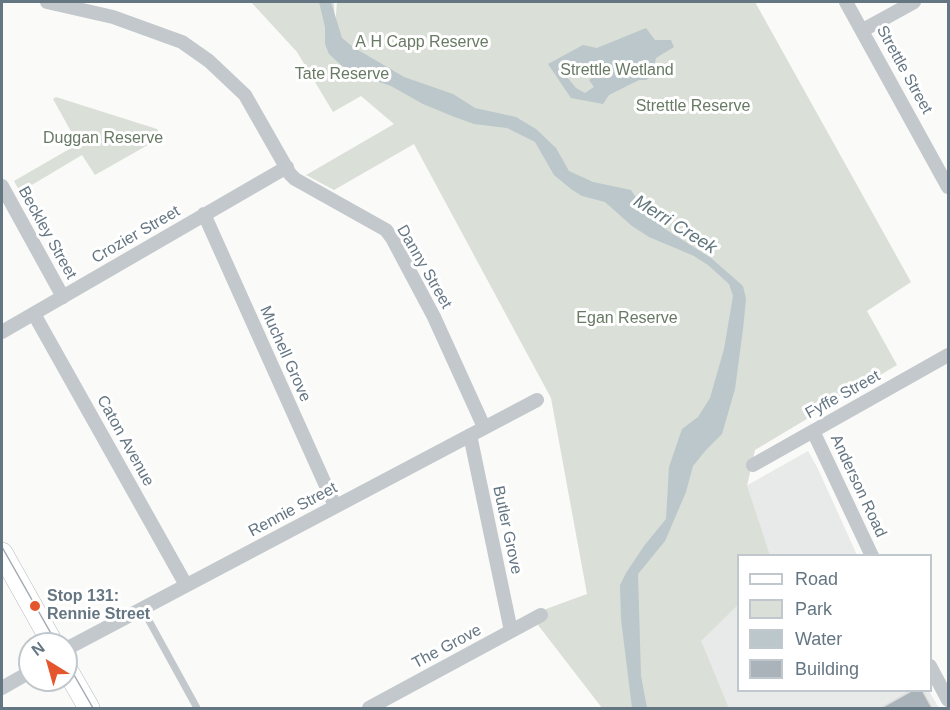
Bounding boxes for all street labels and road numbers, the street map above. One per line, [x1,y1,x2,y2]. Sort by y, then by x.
street label: Strettle Street [872,23,936,117]
street label: Beckley Street [14,183,80,283]
street label: Crozier Street [88,202,184,268]
street label: Danny Street [392,222,456,312]
street label: Muchell Grove [255,303,315,405]
street label: Fyffe Street [802,367,884,423]
street label: Caton Avenue [92,392,158,490]
street label: Anderson Road [826,432,890,540]
street label: Rennie Street [245,479,341,541]
street label: Butler Grove [488,484,526,576]
street label: The Grove [409,621,485,673]

